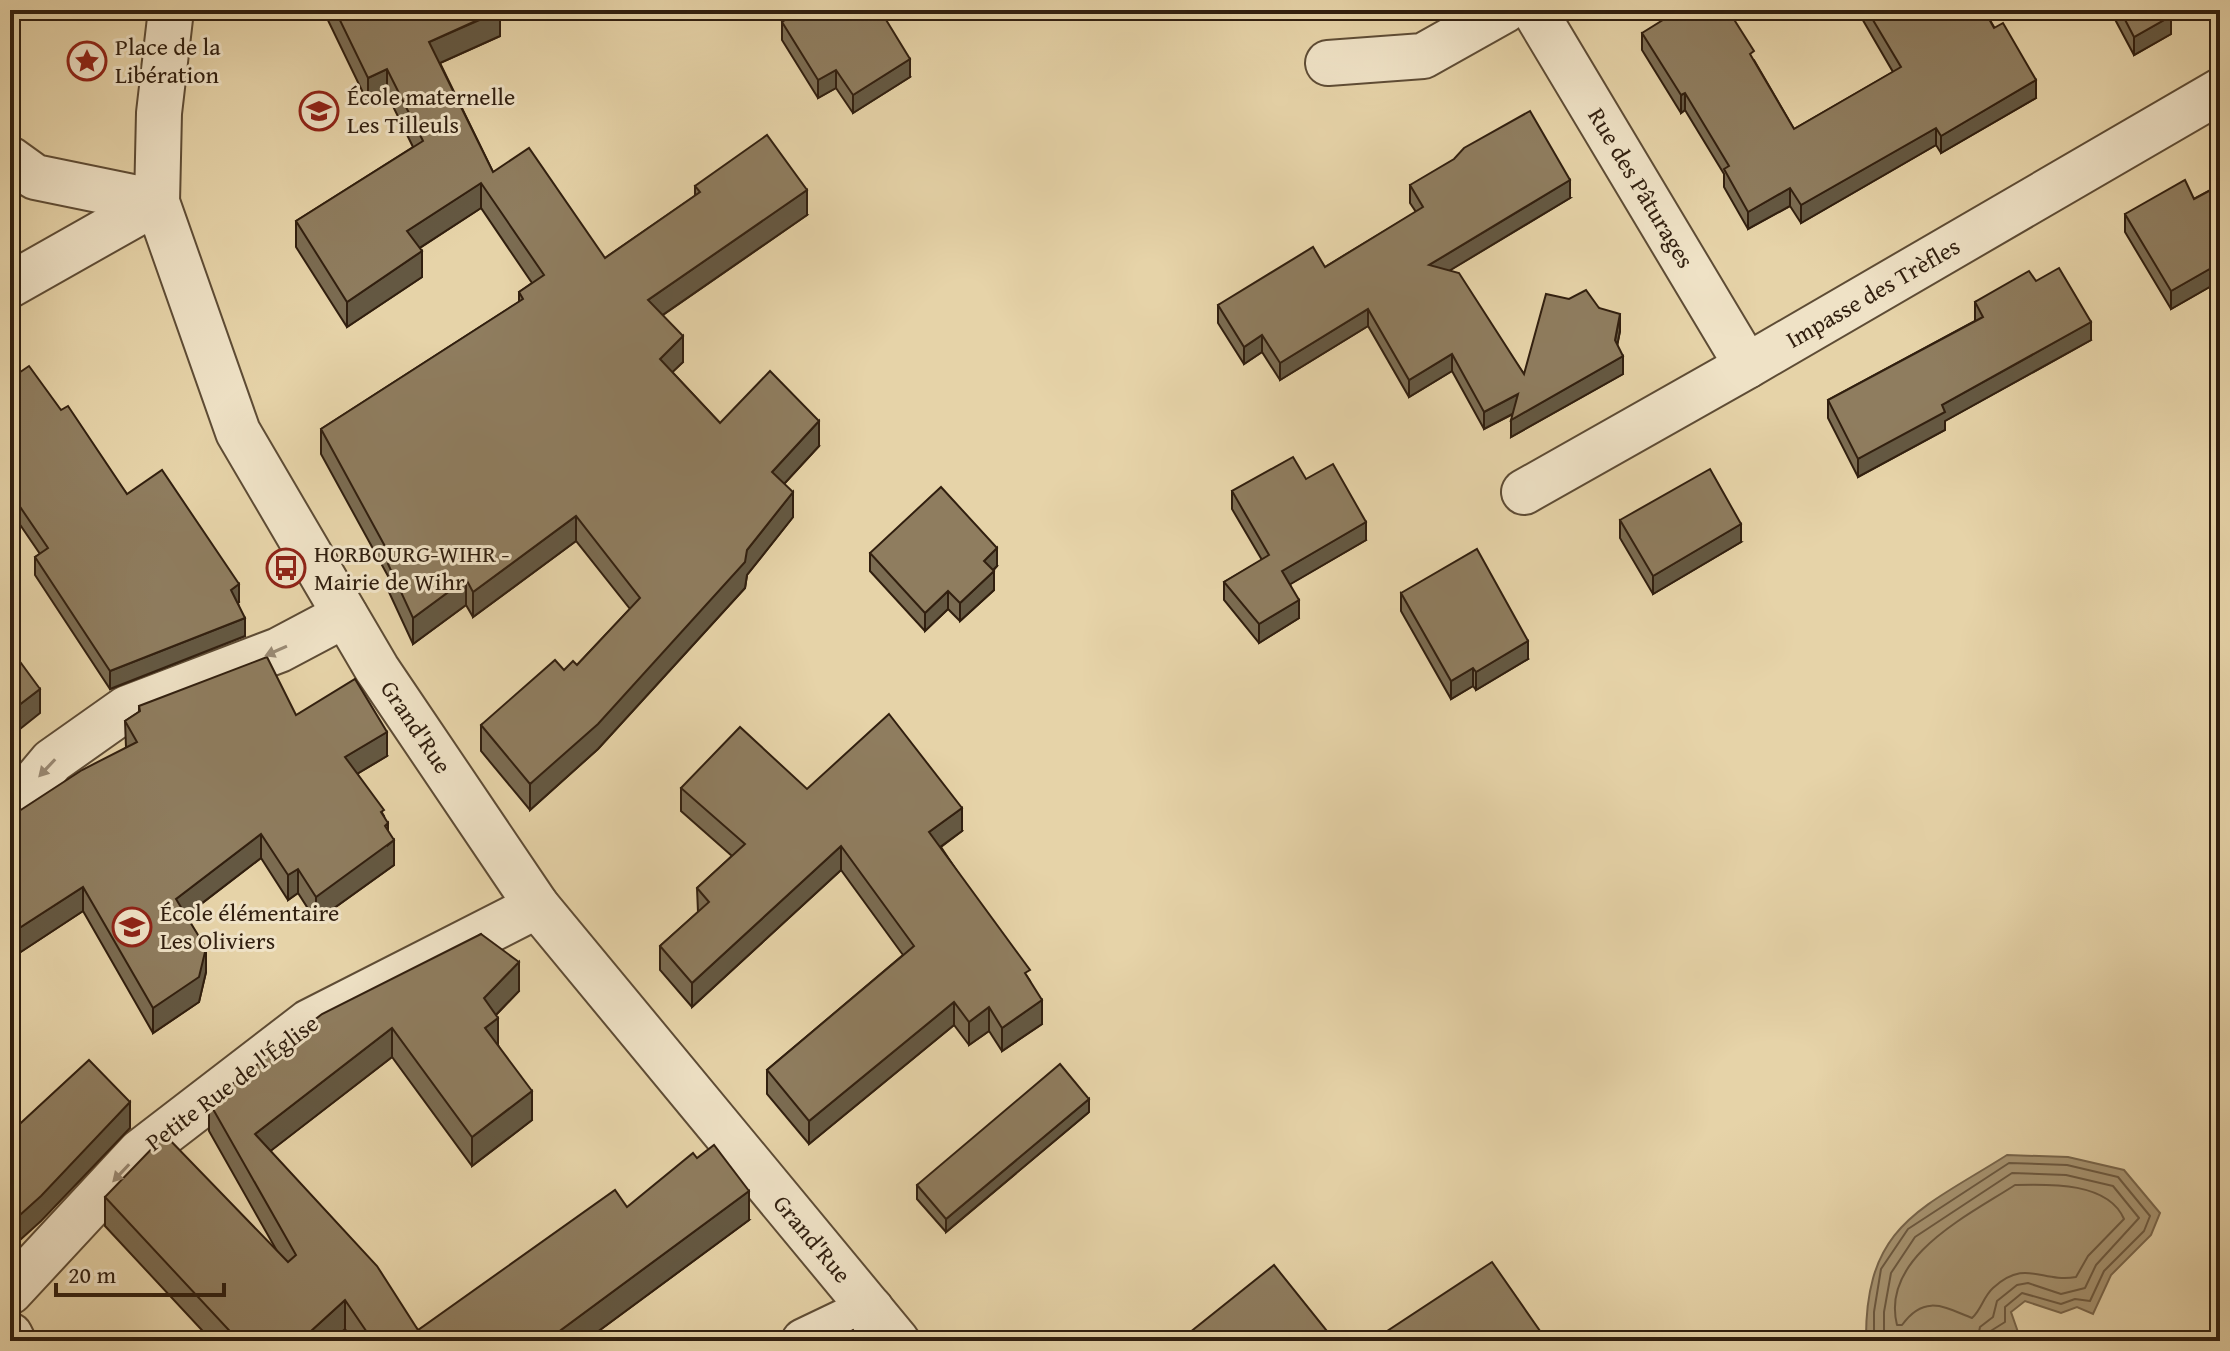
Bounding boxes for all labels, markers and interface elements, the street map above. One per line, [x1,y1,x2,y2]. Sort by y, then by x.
place label: Place de la Libération [115,29,221,92]
place icon: Place de la Libération [66,40,108,82]
place label: École maternelle Les Tilleuls [347,79,515,142]
school or university icon: École maternelle Les Tilleuls [298,90,340,132]
street label: Rue des Pâturages [1580,101,1703,275]
street label: Impasse des Trèfles [1779,229,1966,357]
place label: HORBOURG-WIHR - Mairie de Wihr [314,536,510,599]
bus stop icon: HORBOURG-WIHR - Mairie de Wihr [265,547,307,589]
one-way arrow [264,644,288,657]
street label: Grand'Rue [372,673,460,780]
one-way arrow [39,758,57,777]
place label: École élémentaire Les Oliviers [160,895,339,958]
school or university icon: École élémentaire Les Oliviers [111,906,153,948]
street label: Petite Rue de l'Église [138,1006,325,1159]
one-way arrow [112,1163,130,1182]
street label: Grand'Rue [765,1187,860,1290]
scale bar [56,1247,224,1297]
text: 20 m [68,1257,116,1292]

